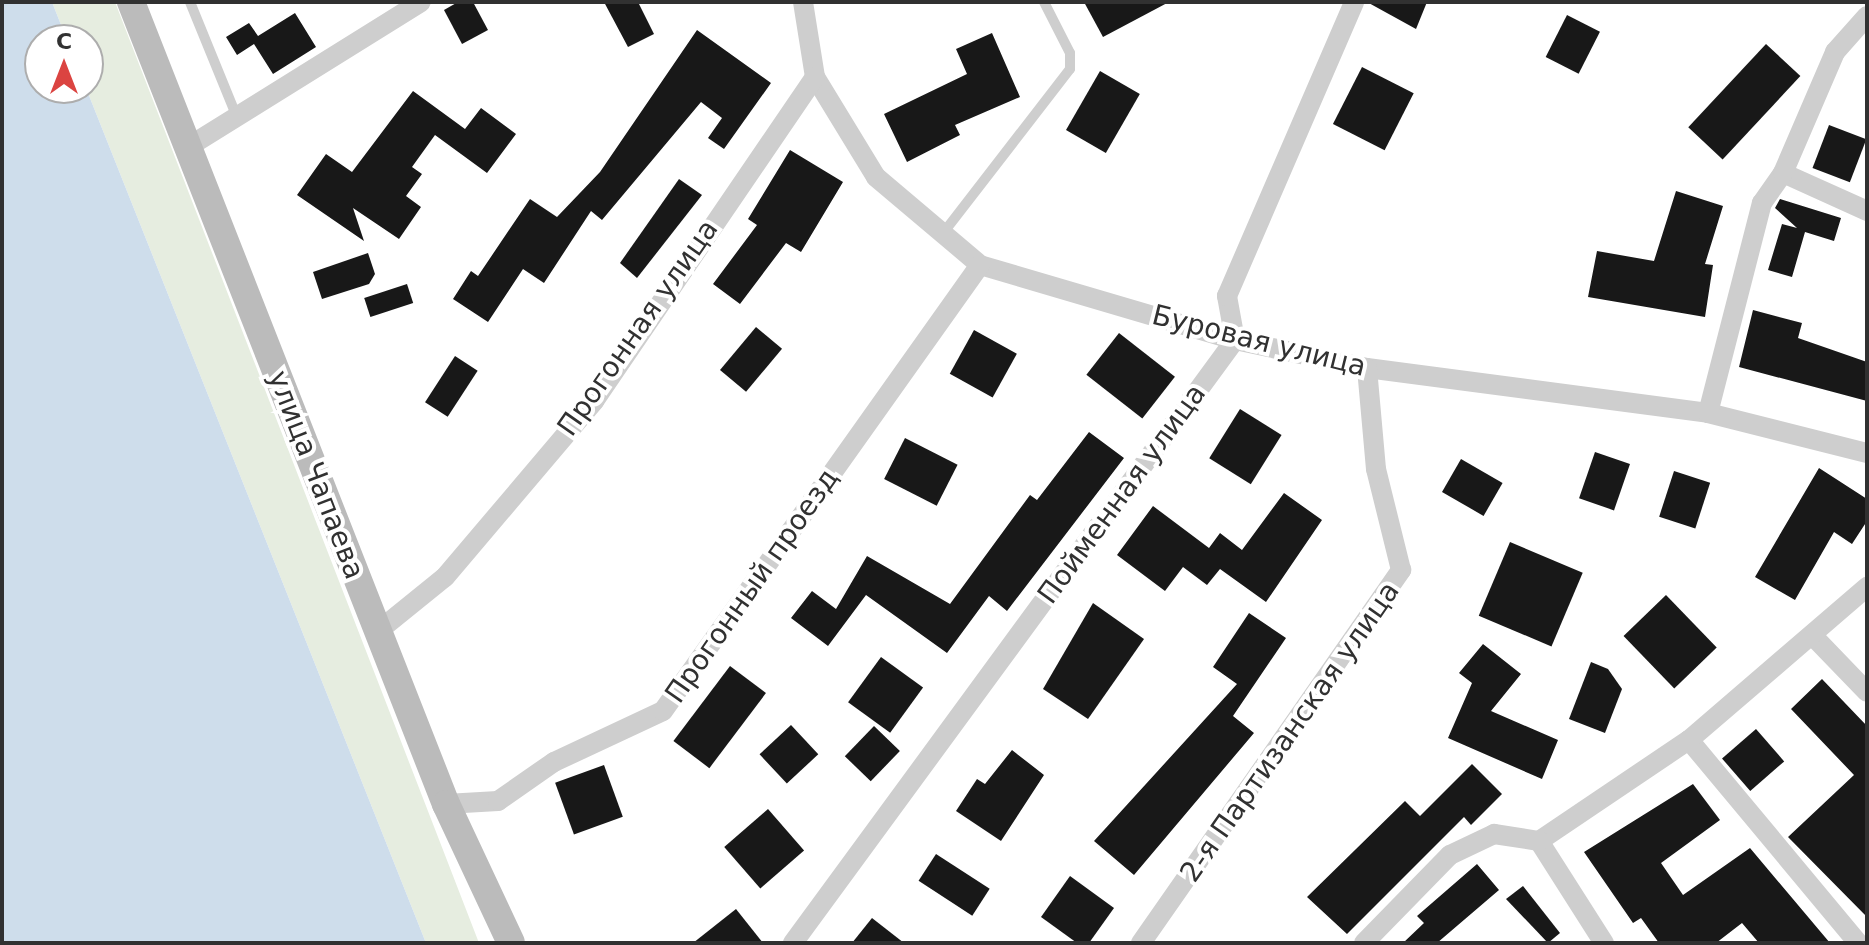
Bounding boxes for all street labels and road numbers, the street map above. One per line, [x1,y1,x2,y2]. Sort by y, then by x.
street label: Прогонная улица [551,213,725,443]
street label: Буровая улица [1149,298,1369,384]
street label: улица Чапаева [261,366,371,584]
street label: Пойменная улица [1031,378,1213,610]
street label: Прогонный проезд [658,462,846,710]
street label: 2-я Партизанская улица [1173,575,1407,889]

